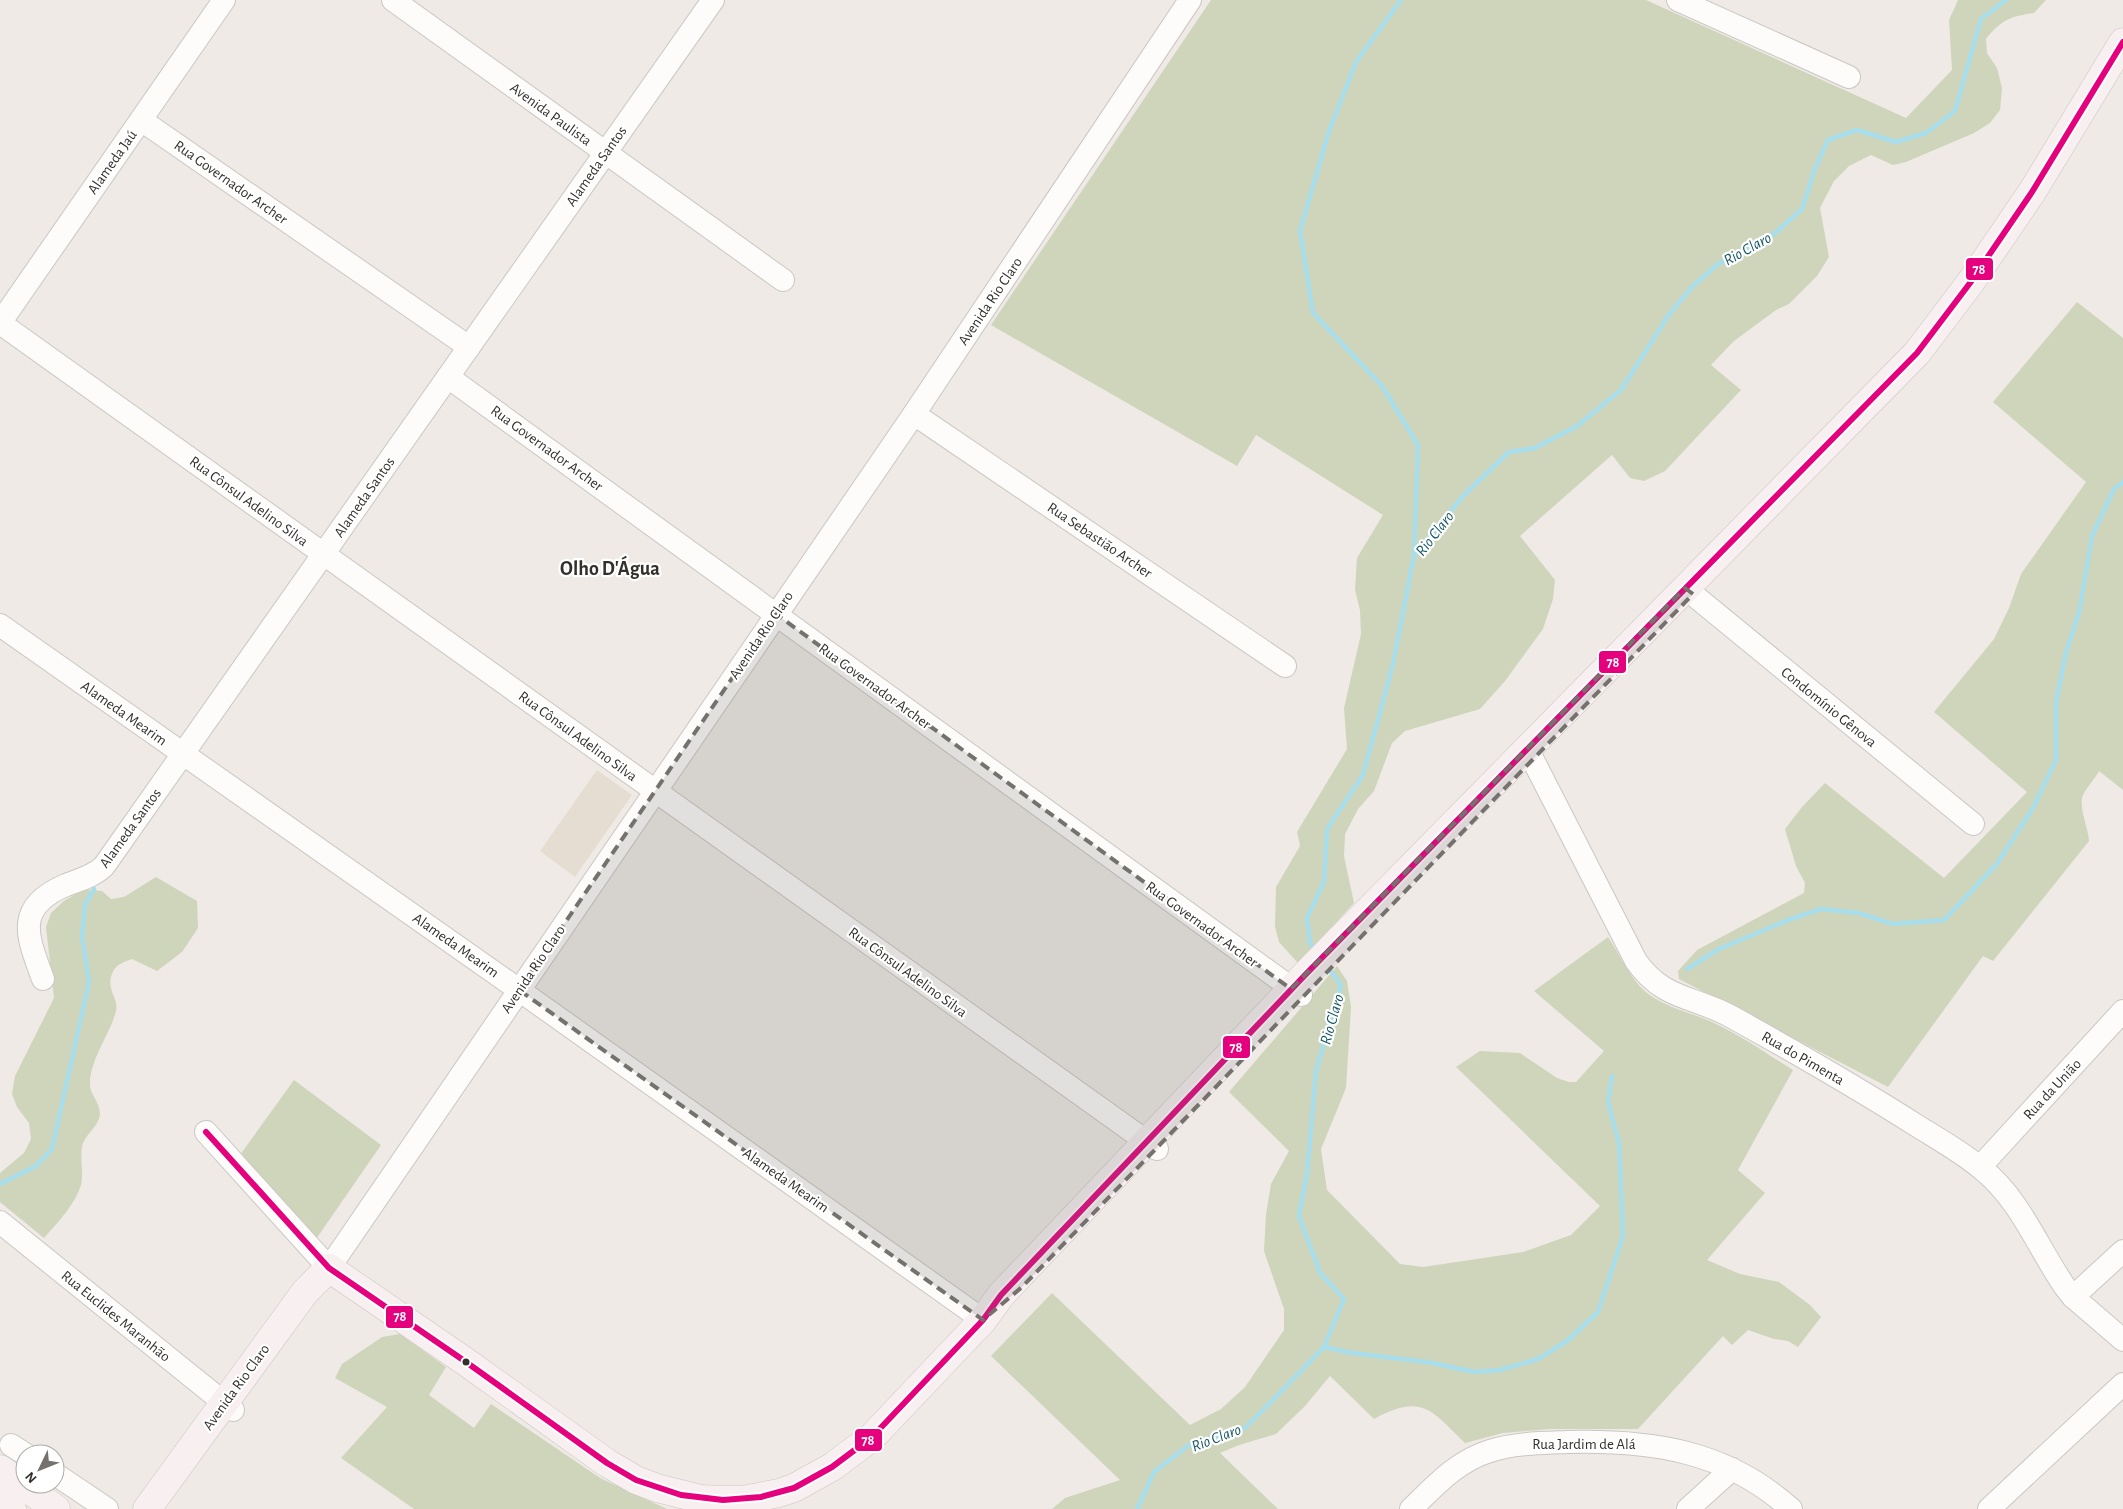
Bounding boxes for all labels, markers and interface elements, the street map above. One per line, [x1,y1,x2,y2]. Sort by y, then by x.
street label: Avenida Paulista [507,80,594,149]
street label: Alameda Santos [563,123,630,209]
street label: Alameda Jaú [85,127,140,197]
street label: Rua Governador Archer [171,138,290,227]
water label: Rio Claro [1721,229,1774,268]
street label: Avenida Rio Claro [956,255,1025,348]
line badge: 78 [1965,257,1994,281]
text: 78 [1973,263,1986,277]
street label: Rua Governador Archer [488,403,606,494]
street label: Rua Cônsul Adelino Silva [187,453,311,549]
street label: Alameda Santos [331,454,398,540]
street label: Rua Sebastião Archer [1045,500,1155,581]
water label: Rio Claro [1413,508,1457,559]
district label: Olho D'Água [560,555,660,579]
street label: Avenida Rio Claro [727,589,796,682]
street label: Rua Governador Archer [816,641,934,732]
line badge: 78 [1598,650,1627,674]
text: 78 [1607,656,1620,670]
street label: Condomínio Gênova [1778,664,1879,750]
street label: Alameda Mearim [78,678,169,749]
street label: Rua Cônsul Adelino Silva [516,688,640,784]
street label: Alameda Santos [97,786,164,871]
street label: Rua Governador Archer [1143,879,1261,970]
street label: Alameda Mearim [410,910,501,981]
street label: Avenida Rio Claro [499,923,568,1016]
street label: Rua Cônsul Adelino Silva [846,924,970,1020]
water label: Rio Claro [1317,992,1347,1046]
street label: Rua do Pimenta [1759,1029,1847,1088]
line badge: 78 [1222,1035,1251,1059]
text: 78 [1230,1041,1243,1055]
street label: Rua da União [2021,1056,2084,1123]
street label: Alameda Mearim [740,1145,831,1216]
street label: Rua Euclides Maranhão [58,1268,173,1365]
line badge: 78 [385,1305,414,1329]
text: 78 [394,1310,407,1324]
street label: Avenida Rio Claro [200,1342,273,1433]
unlabelled marker [461,1357,471,1367]
water label: Rio Claro [1189,1421,1244,1455]
line badge: 78 [854,1428,883,1452]
text: 78 [862,1434,875,1448]
street label: Rua Jardim de Alá [1532,1437,1636,1452]
north arrow [15,1444,65,1494]
text: N [23,1469,40,1486]

